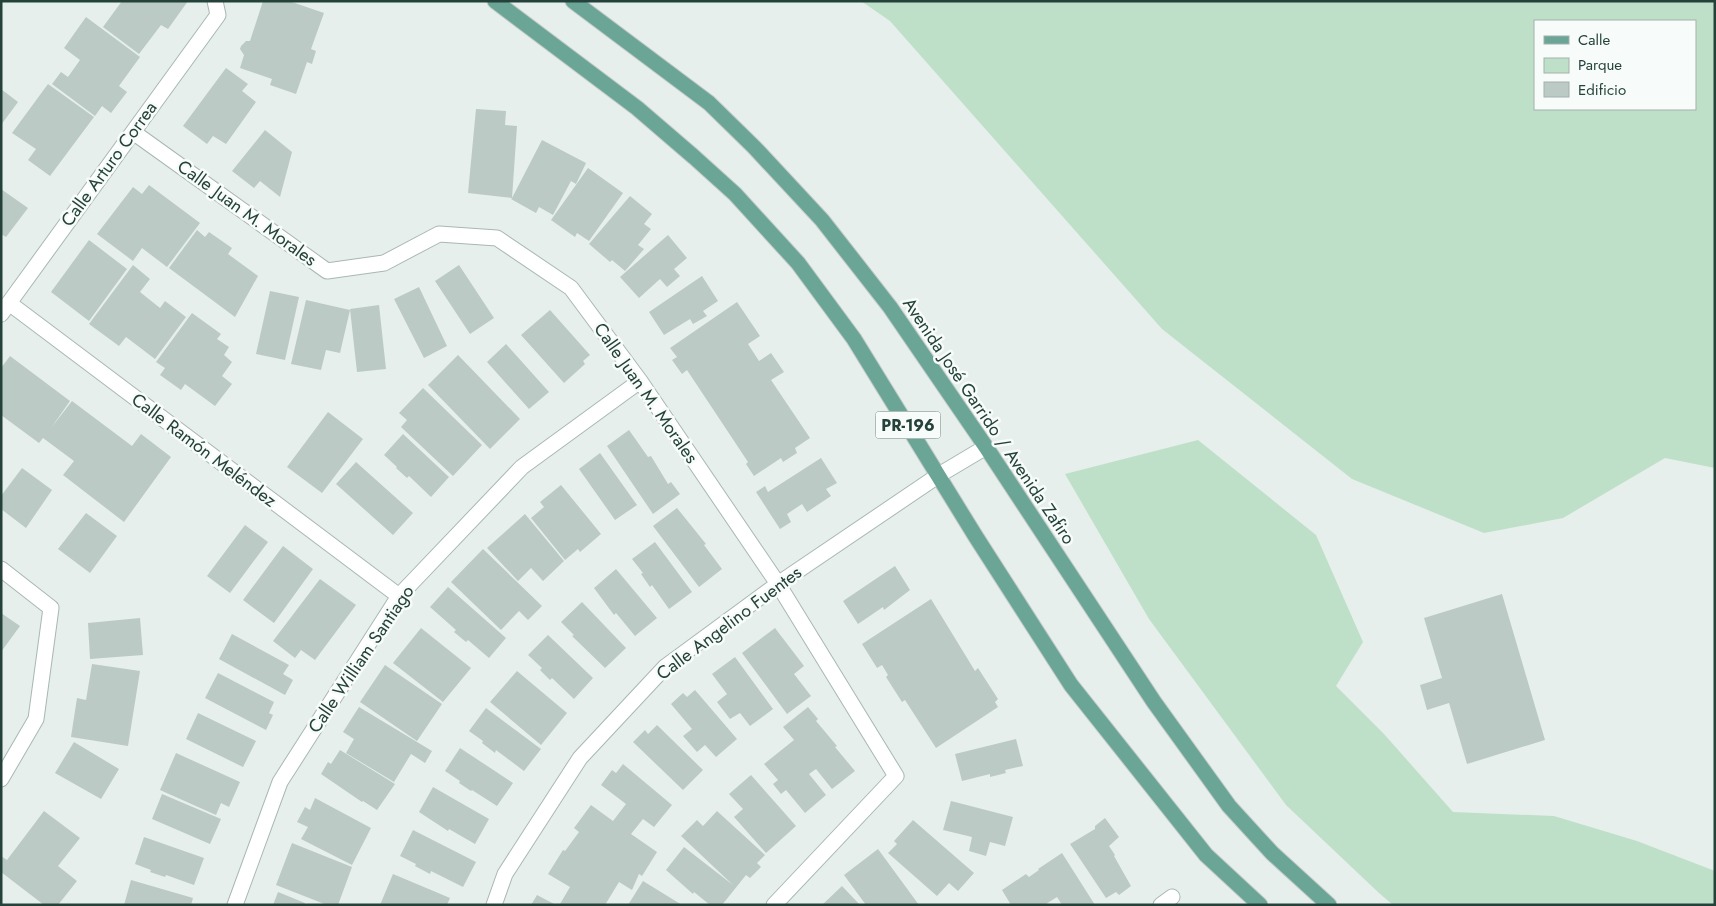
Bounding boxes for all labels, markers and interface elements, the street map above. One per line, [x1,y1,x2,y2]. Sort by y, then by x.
legend [1534,20,1696,110]
text: Calle [1578,29,1610,51]
text: Parque [1578,54,1622,76]
text: Edificio [1578,79,1626,101]
street label: Calle Arturo Correa [55,96,163,232]
street label: Calle Juan M. Morales [172,154,322,272]
street label: Avenida José Garrido / Avenida Zafiro [896,292,1082,550]
street label: Calle Juan M. Morales [588,317,704,469]
street label: Calle Ramón Meléndez [126,387,283,514]
road number: PR-196 [876,412,940,438]
street label: Calle Angelino Fuentes [651,560,807,686]
street label: Calle William Santiago [302,580,420,738]

